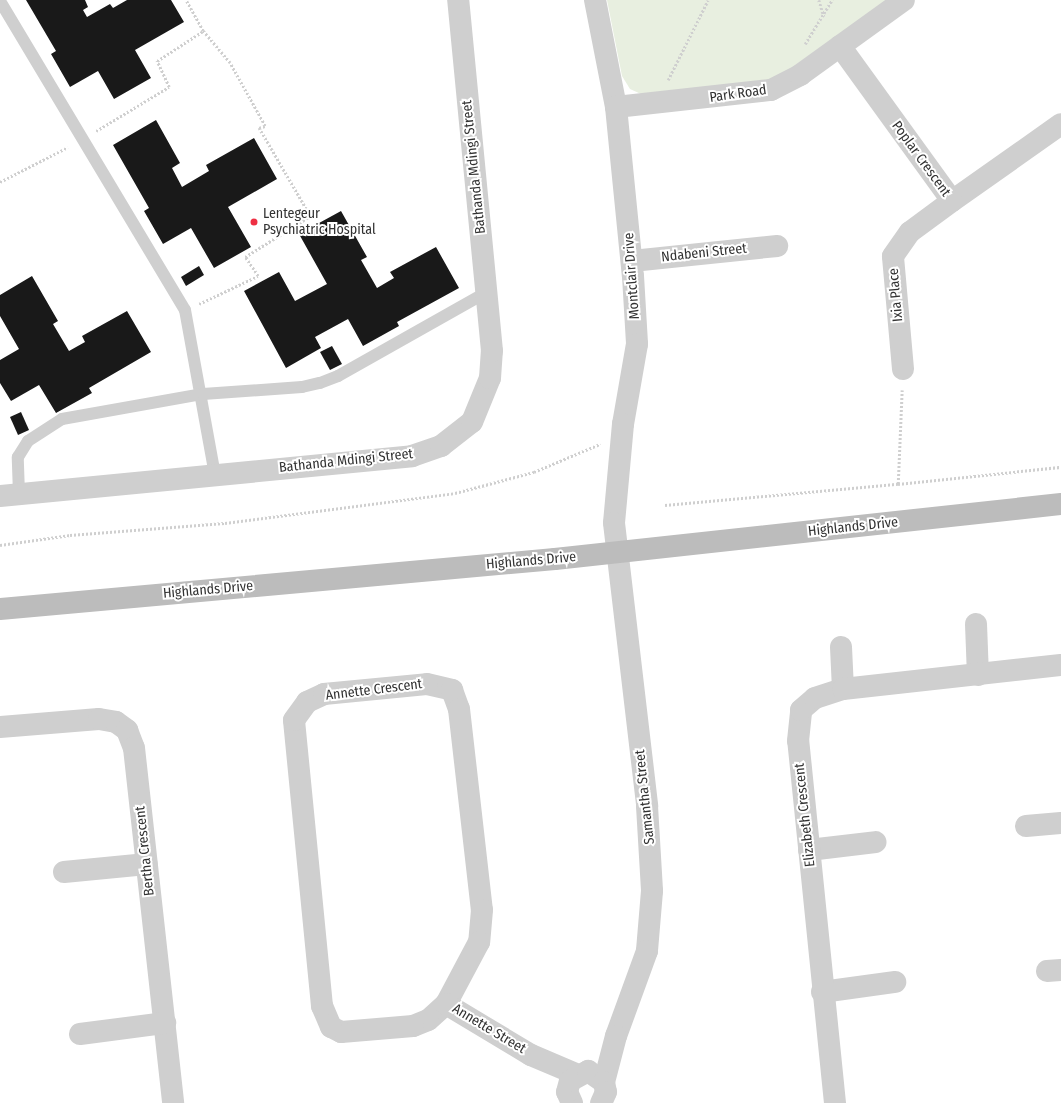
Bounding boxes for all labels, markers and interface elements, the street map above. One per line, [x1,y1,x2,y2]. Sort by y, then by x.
street label: Park Road [709,82,767,106]
street label: Bathanda Mdingi Street [459,99,489,235]
street label: Poplar Crescent [888,118,954,200]
place label: Lentegeur Psychiatric Hospital [263,206,376,238]
marker: Lentegeur Psychiatric Hospital [248,216,260,228]
street label: Montclair Drive [621,232,643,320]
street label: Ndabeni Street [660,240,748,266]
street label: Ixia Place [885,267,907,323]
street label: Bathanda Mdingi Street [278,446,414,476]
street label: Highlands Drive [807,514,899,540]
street label: Highlands Drive [485,549,577,573]
street label: Highlands Drive [162,578,254,602]
street label: Annette Crescent [325,676,423,704]
street label: Samantha Street [632,749,658,845]
street label: Elizabeth Crescent [791,762,819,868]
street label: Bertha Crescent [132,805,158,897]
street label: Annette Street [449,1001,529,1057]

